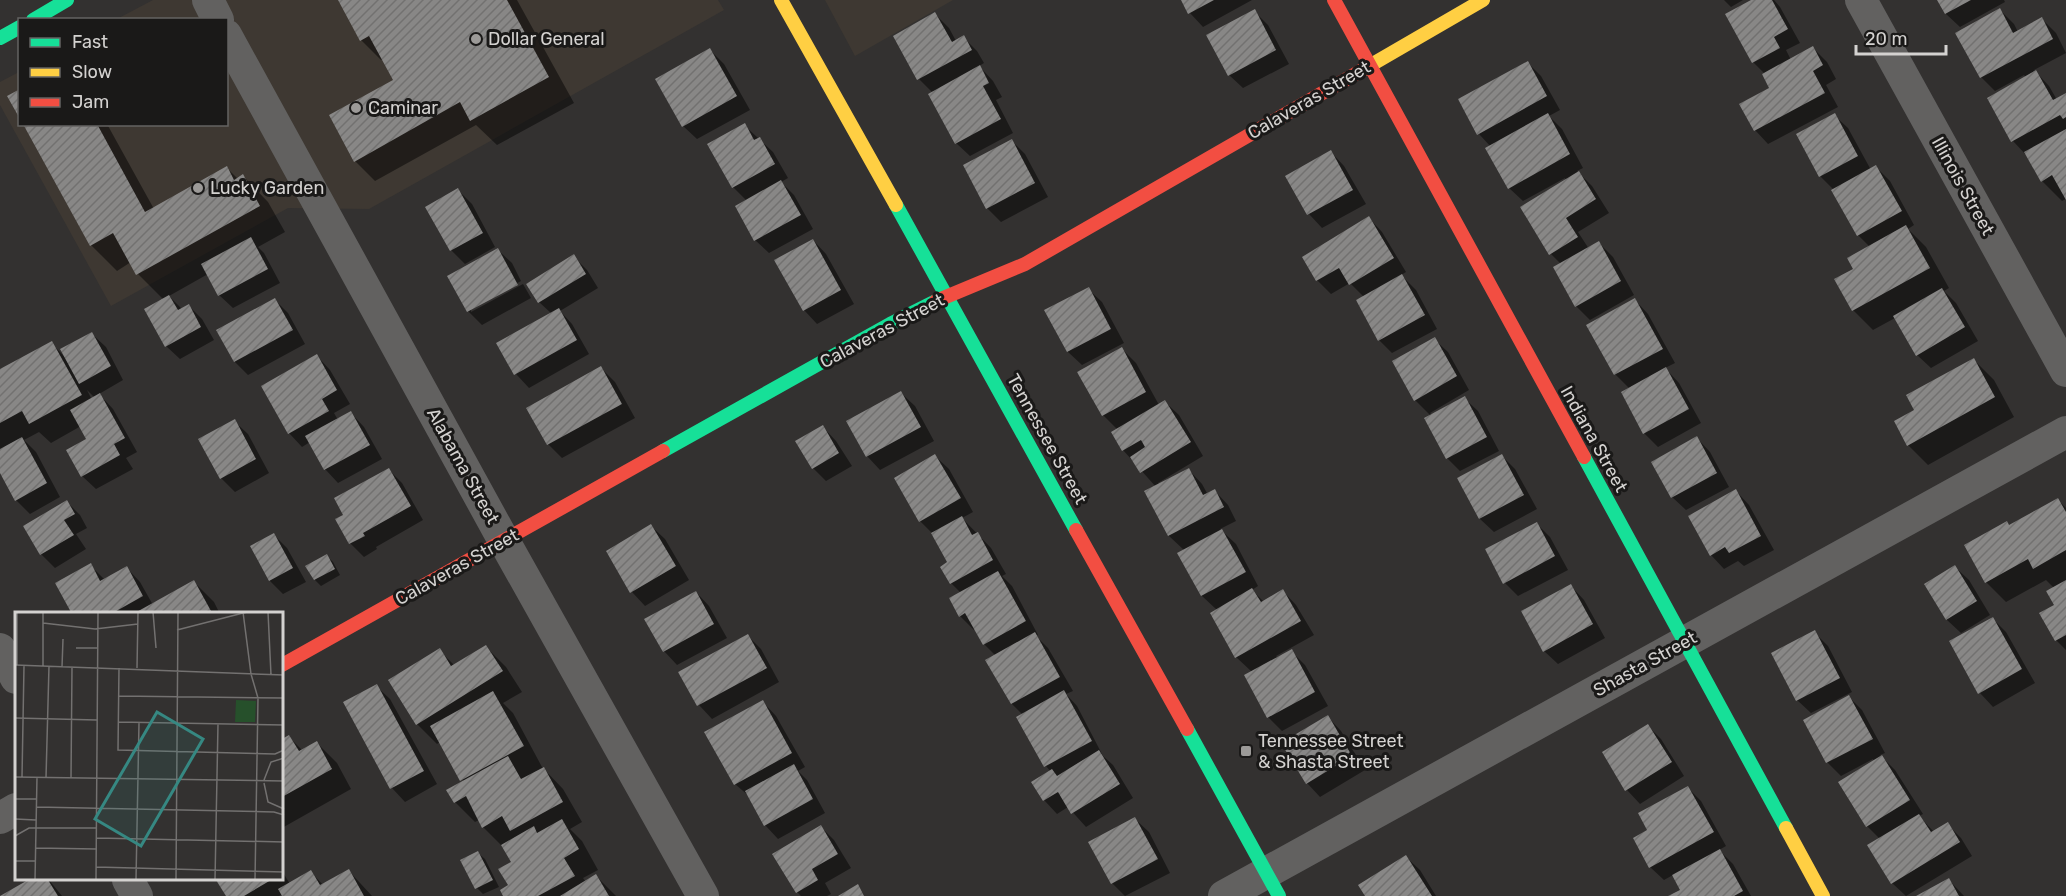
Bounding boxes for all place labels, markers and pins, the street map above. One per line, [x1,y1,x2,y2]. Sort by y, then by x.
place label: Dollar General [488,28,605,50]
marker: Dollar General [469,32,483,46]
place label: Caminar [368,97,438,119]
marker: Caminar [349,101,363,115]
place label: Lucky Garden [210,177,324,199]
marker: Lucky Garden [191,181,205,195]
place label: Tennessee Street & Shasta Street [1258,730,1404,773]
marker: Tennessee Street & Shasta Street [1239,744,1253,758]

